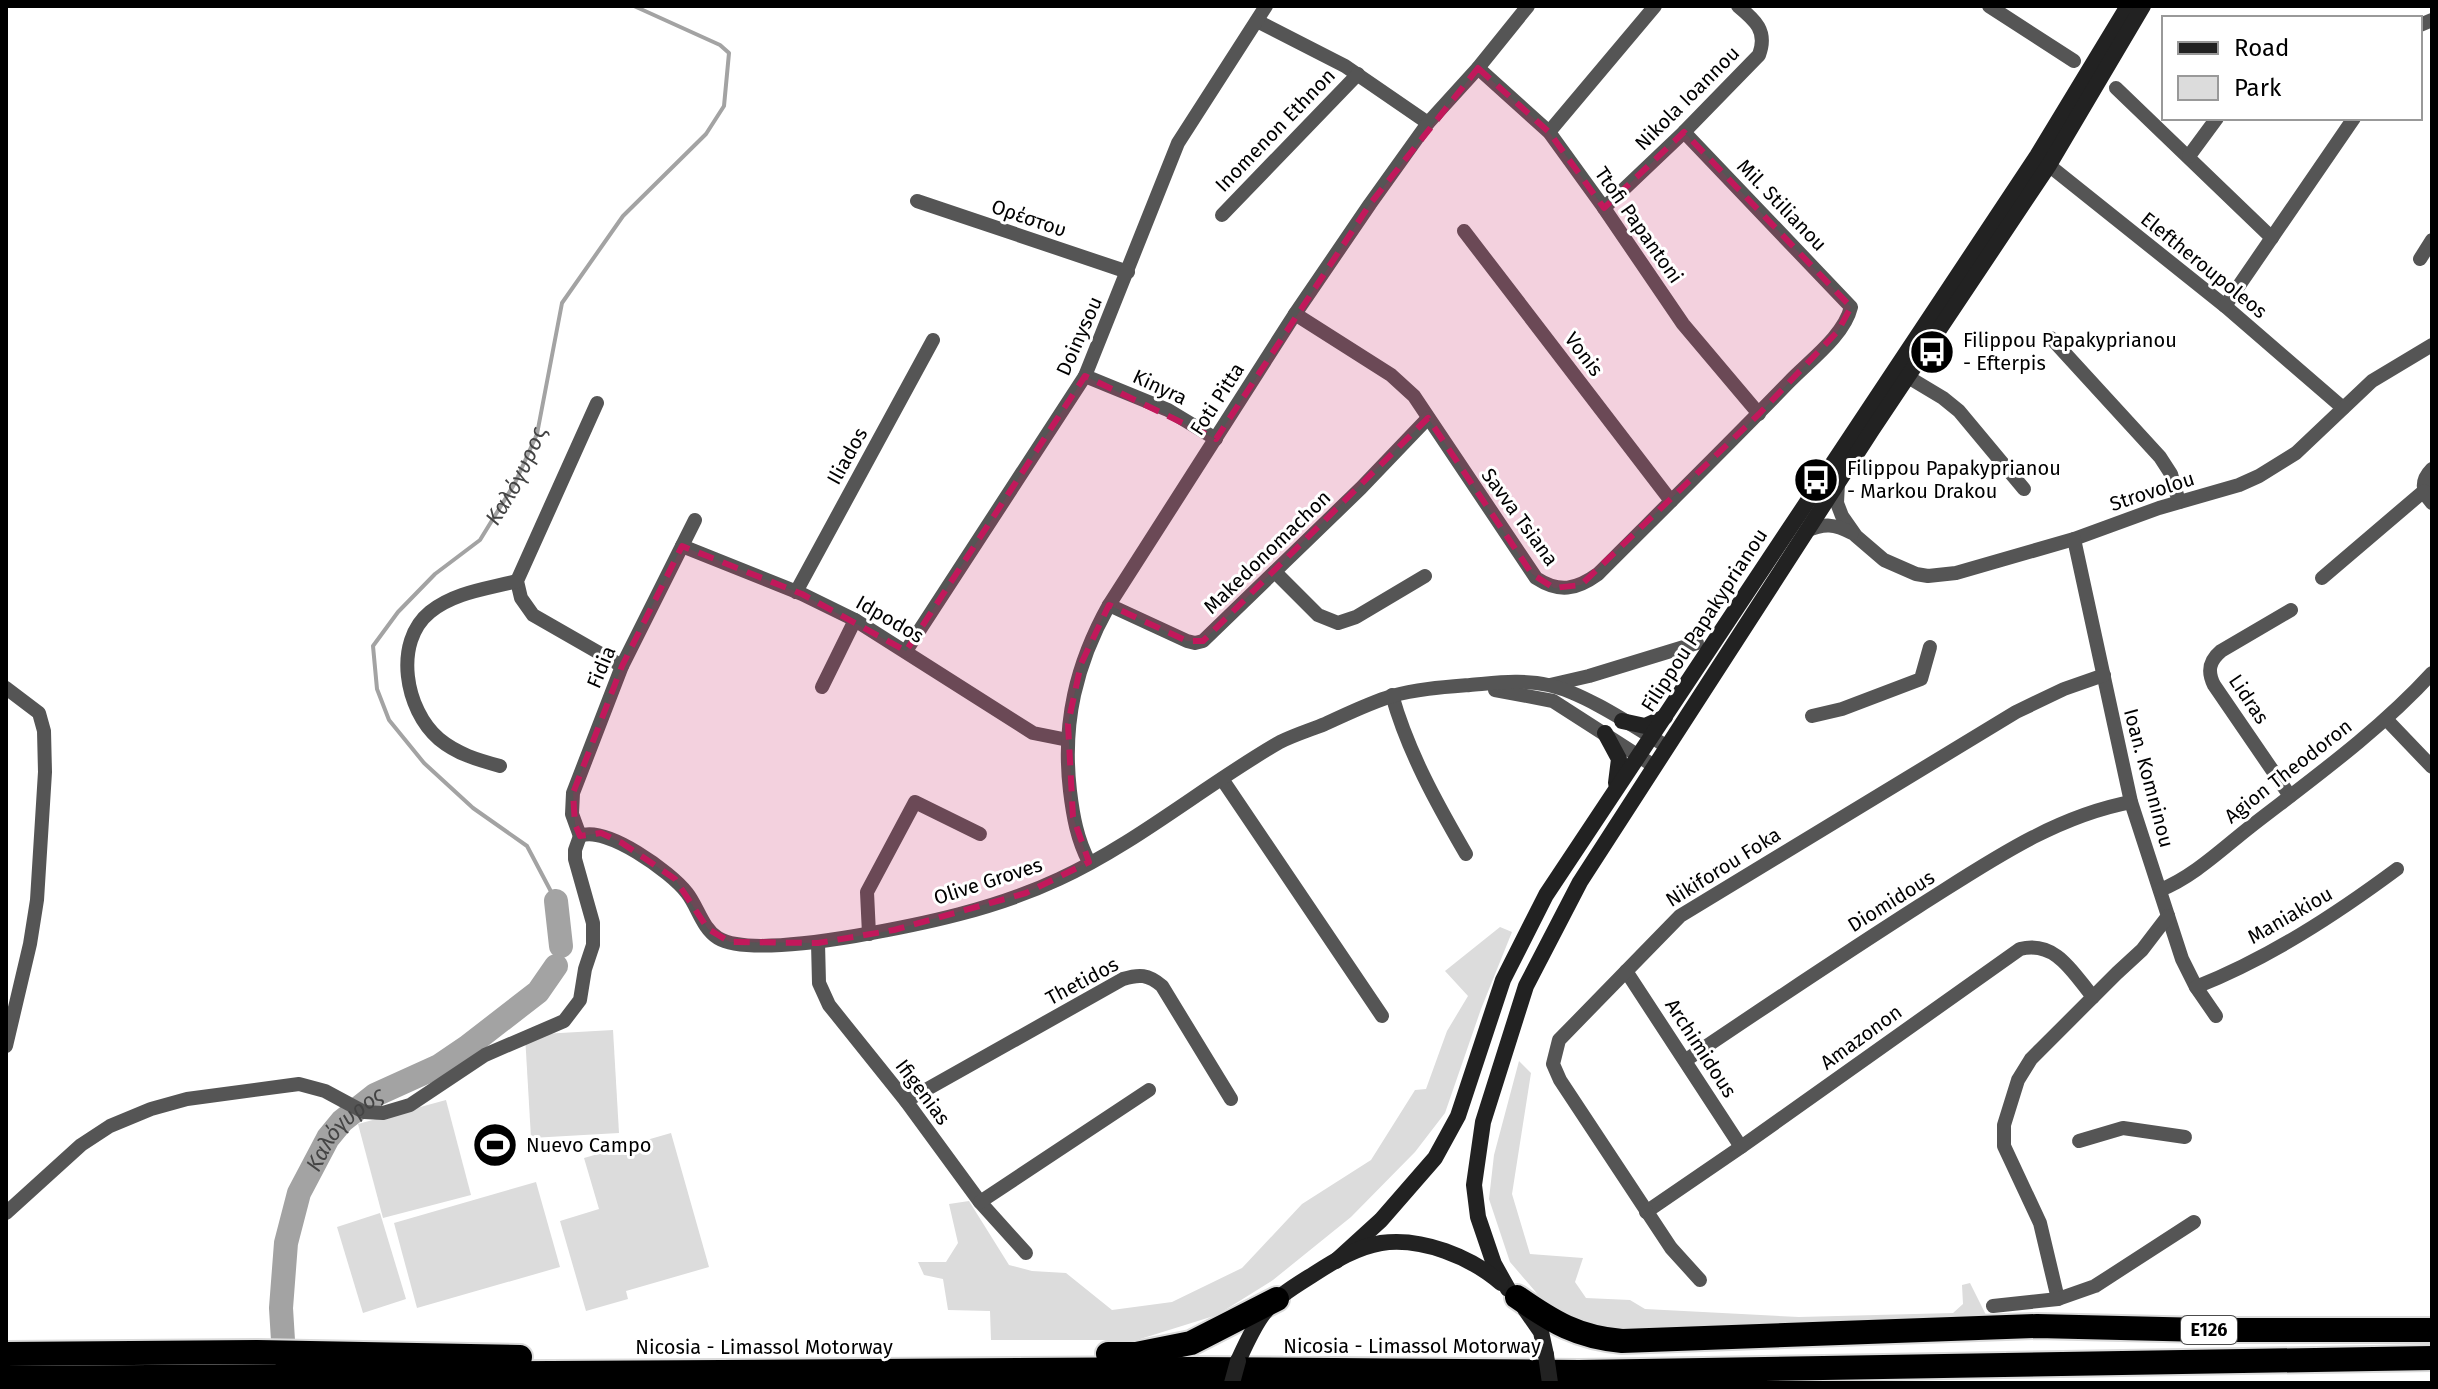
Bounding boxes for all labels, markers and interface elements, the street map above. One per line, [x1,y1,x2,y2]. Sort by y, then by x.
legend [2162,16,2422,120]
text: Road [2234,34,2289,62]
street label: Nikola Ioannou [1630,41,1744,155]
street label: Inomenon Ethnon [1210,63,1340,197]
text: Park [2234,74,2282,102]
street label: Mil. Stilianou [1732,154,1832,256]
street label: Ttofi Papantoni [1590,162,1688,288]
street label: Ορέστου [988,194,1070,242]
street label: Eleftheroupoleos [2136,207,2272,323]
street label: Doinysou [1051,293,1107,379]
street label: Vonis [1560,327,1608,381]
bus stop icon: Filippou Papakyprianou - Efterpis [1908,328,1956,376]
place label: Filippou Papakyprianou - Efterpis [1963,328,2177,375]
street label: Foti Pitta [1185,358,1249,440]
street label: Kinyra [1129,364,1191,410]
street label: Iliados [822,423,872,489]
water label: Καλόγυρος [479,424,552,530]
bus stop icon: Filippou Papakyprianou - Markou Drakou [1792,456,1840,504]
place label: Filippou Papakyprianou - Markou Drakou [1847,456,2061,503]
street label: Savva Tsiana [1477,463,1563,571]
street label: Strovolou [2107,466,2197,516]
street label: Makedonomachon [1199,485,1335,619]
street label: Filippou Papakyprianou [1636,524,1772,716]
street label: Idpodos [852,590,928,648]
street label: Fidia [582,642,620,692]
street label: Lidras [2224,670,2274,728]
street label: Ioan. Komninou [2119,706,2179,850]
street label: Agion Theodoron [2220,714,2356,828]
street label: Nikiforou Foka [1661,822,1785,912]
street label: Olive Groves [931,852,1045,910]
street label: Diomidous [1843,865,1939,937]
street label: Maniakiou [2243,881,2337,949]
street label: Thetidos [1042,952,1122,1010]
street label: Archimidous [1660,994,1742,1102]
street label: Amazonon [1816,999,1906,1075]
street label: Ifigenias [891,1055,955,1129]
water label: Καλόγυρος [300,1080,388,1176]
sports icon: Nuevo Campo [471,1121,519,1169]
place label: Nuevo Campo [526,1133,651,1157]
road number: E126 [2181,1316,2237,1344]
street label: Nicosia - Limassol Motorway [1283,1334,1541,1358]
street label: Nicosia - Limassol Motorway [635,1335,893,1359]

